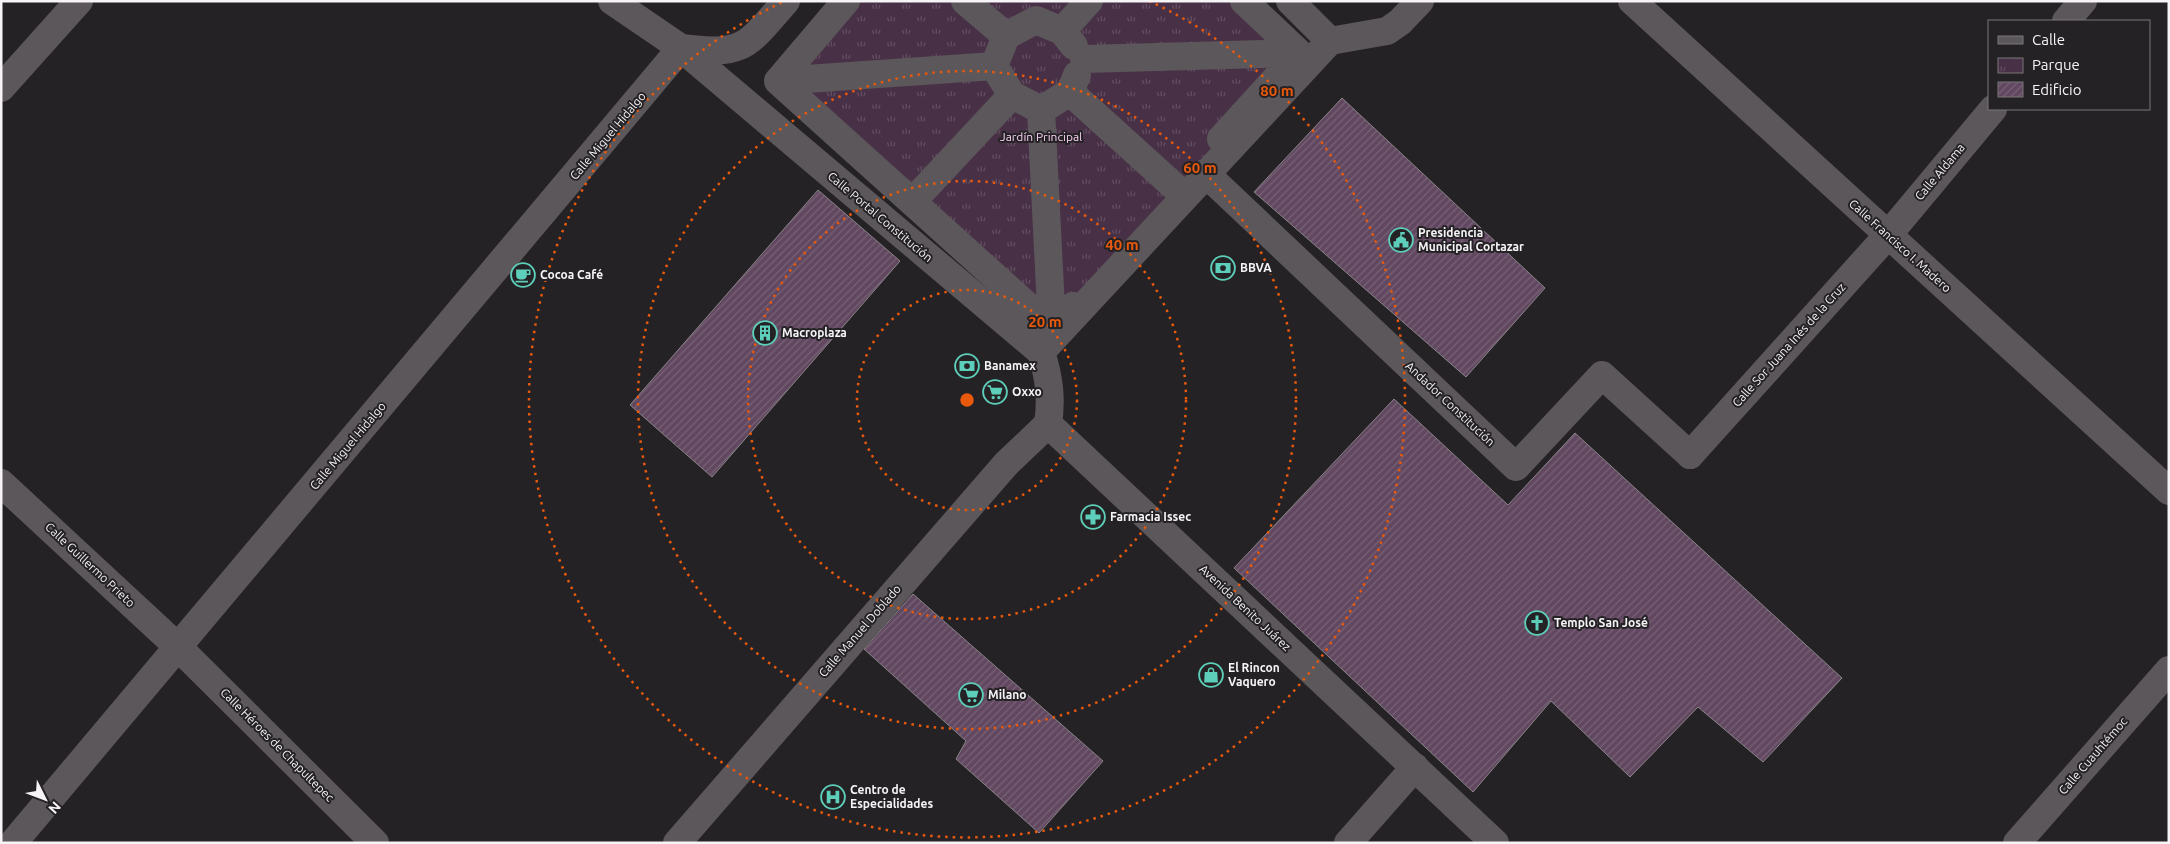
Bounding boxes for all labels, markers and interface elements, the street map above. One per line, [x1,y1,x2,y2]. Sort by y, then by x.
legend [1988,20,2150,110]
text: Calle [2032,31,2065,48]
text: Parque [2032,56,2080,73]
text: Edificio [2032,81,2081,98]
text: 80 m [1260,82,1294,99]
street label: Calle Miguel Hidalgo [567,89,648,182]
park label: Jardín Principal [1000,130,1082,143]
street label: Calle Aldama [1912,141,1967,203]
text: 60 m [1183,159,1217,176]
street label: Calle Portal Constitución [825,169,935,264]
street label: Calle Francisco I. Madero [1847,196,1954,295]
place label: Presidencia Municipal Cortazar [1418,226,1524,253]
public building icon: Presidencia Municipal Cortazar [1388,227,1414,253]
text: 40 m [1105,236,1139,253]
bank icon: BBVA [1210,255,1236,281]
place label: BBVA [1240,261,1272,274]
cafe icon: Cocoa Café [510,262,536,288]
place label: Cocoa Café [540,268,603,281]
street label: Calle Sor Juana Inés de la Cruz [1730,280,1848,409]
text: 20 m [1028,313,1062,330]
building icon: Macroplaza [752,320,778,346]
place label: Macroplaza [782,326,847,339]
bank icon: Banamex [954,353,980,379]
place label: Banamex [984,359,1036,372]
street label: Andador Constitución [1403,359,1498,448]
supermarket icon: Oxxo [982,379,1008,405]
place label: Oxxo [1012,385,1042,398]
centre of rings [958,391,976,409]
street label: Calle Miguel Hidalgo [307,399,388,492]
pharmacy icon: Farmacia Issec [1080,504,1106,530]
place label: Farmacia Issec [1110,510,1191,523]
street label: Calle Guillermo Prieto [43,520,138,609]
street label: Avenida Benito Juárez [1197,562,1294,654]
street label: Calle Manuel Doblado [816,582,903,679]
church icon: Templo San José [1524,610,1550,636]
place label: Templo San José [1554,616,1648,629]
place label: El Rincon Vaquero [1228,661,1280,688]
shop icon: El Rincon Vaquero [1198,662,1224,688]
supermarket icon: Milano [958,682,984,708]
street label: Calle Héroes de Chapultepec [218,685,337,804]
place label: Milano [988,688,1027,701]
street label: Calle Cuauhtémoc [2056,714,2130,797]
north arrow [20,774,70,824]
place label: Centro de Especialidades [850,783,933,810]
hospital icon: Centro de Especialidades [820,784,846,810]
text: N [45,798,64,817]

